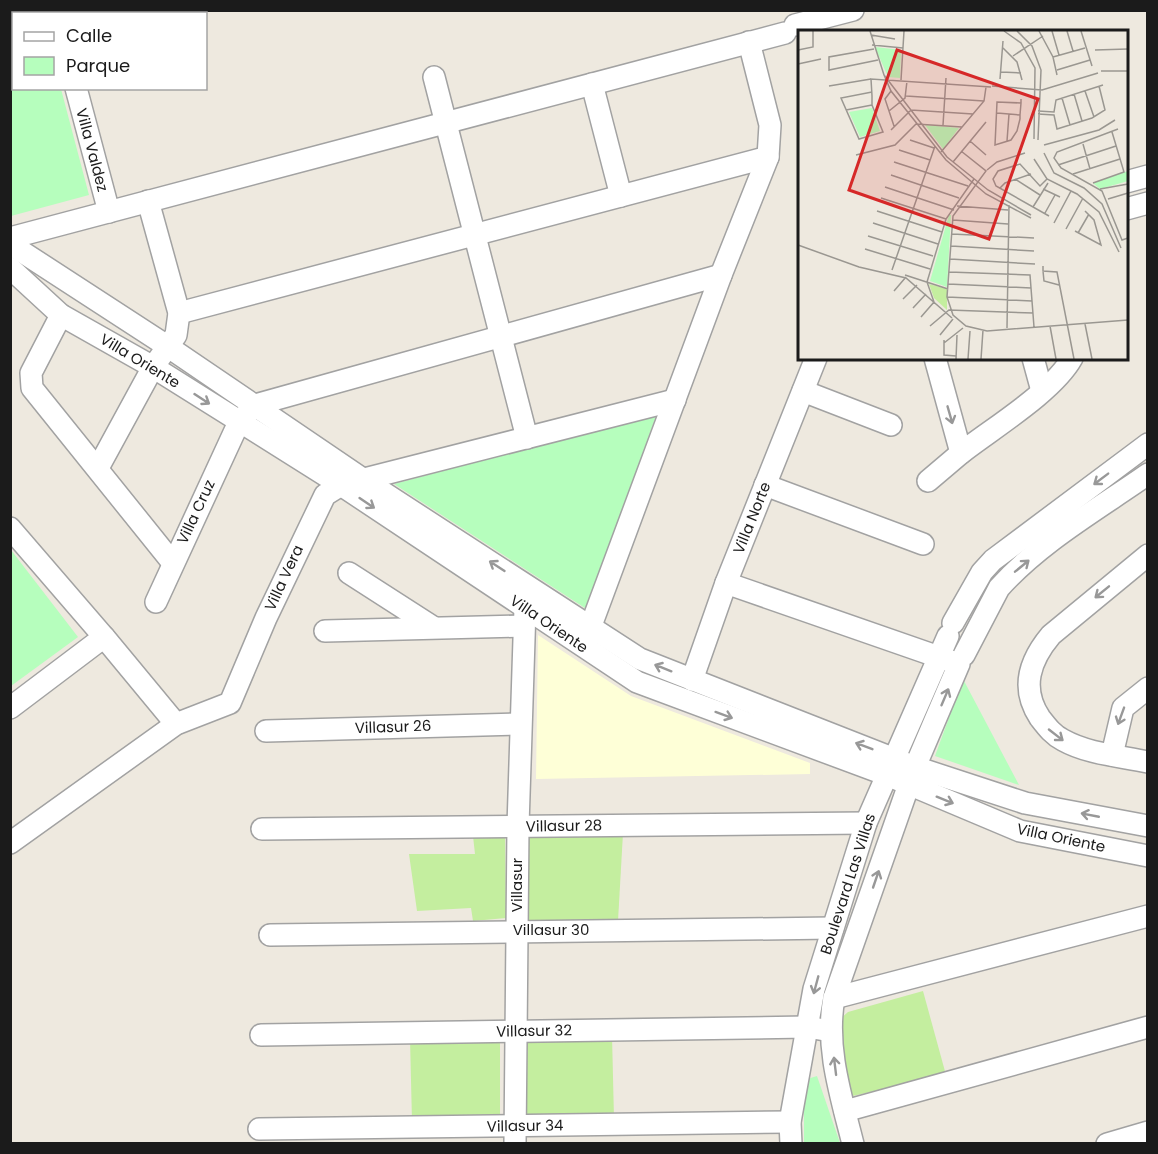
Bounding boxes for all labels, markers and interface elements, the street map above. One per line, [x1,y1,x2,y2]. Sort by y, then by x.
legend [12,12,207,90]
text: Calle [66,23,112,48]
inset map [798,30,1128,360]
text: Parque [66,53,130,78]
street label: Villa Valdez [71,106,114,194]
street label: Villa Oriente [96,328,184,393]
one-way arrow [193,393,210,405]
one-way arrow [945,405,957,424]
one-way arrow [1093,472,1109,485]
street label: Villa Cruz [171,476,220,547]
street label: Villa Norte [728,479,775,557]
one-way arrow [358,497,375,509]
street label: Villa Vera [259,541,308,614]
one-way arrow [1014,559,1029,573]
one-way arrow [488,560,505,573]
one-way arrow [1094,586,1110,599]
street label: Villa Oriente [506,590,592,657]
one-way arrow [654,662,672,673]
one-way arrow [940,688,952,706]
one-way arrow [1115,706,1126,725]
one-way arrow [714,710,733,721]
street label: Villasur 26 [354,715,432,738]
one-way arrow [1048,728,1064,741]
one-way arrow [855,739,874,750]
one-way arrow [935,795,954,806]
one-way arrow [1081,809,1100,820]
street label: Boulevard Las Villas [815,810,880,957]
street label: Villasur 28 [526,814,602,837]
street label: Villa Oriente [1015,818,1107,857]
street label: Villasur [506,857,527,912]
one-way arrow [871,870,882,889]
street label: Villasur 30 [513,919,589,940]
one-way arrow [810,975,821,994]
street label: Villasur 32 [496,1019,572,1042]
one-way arrow [829,1057,840,1077]
street label: Villasur 34 [486,1114,563,1137]

